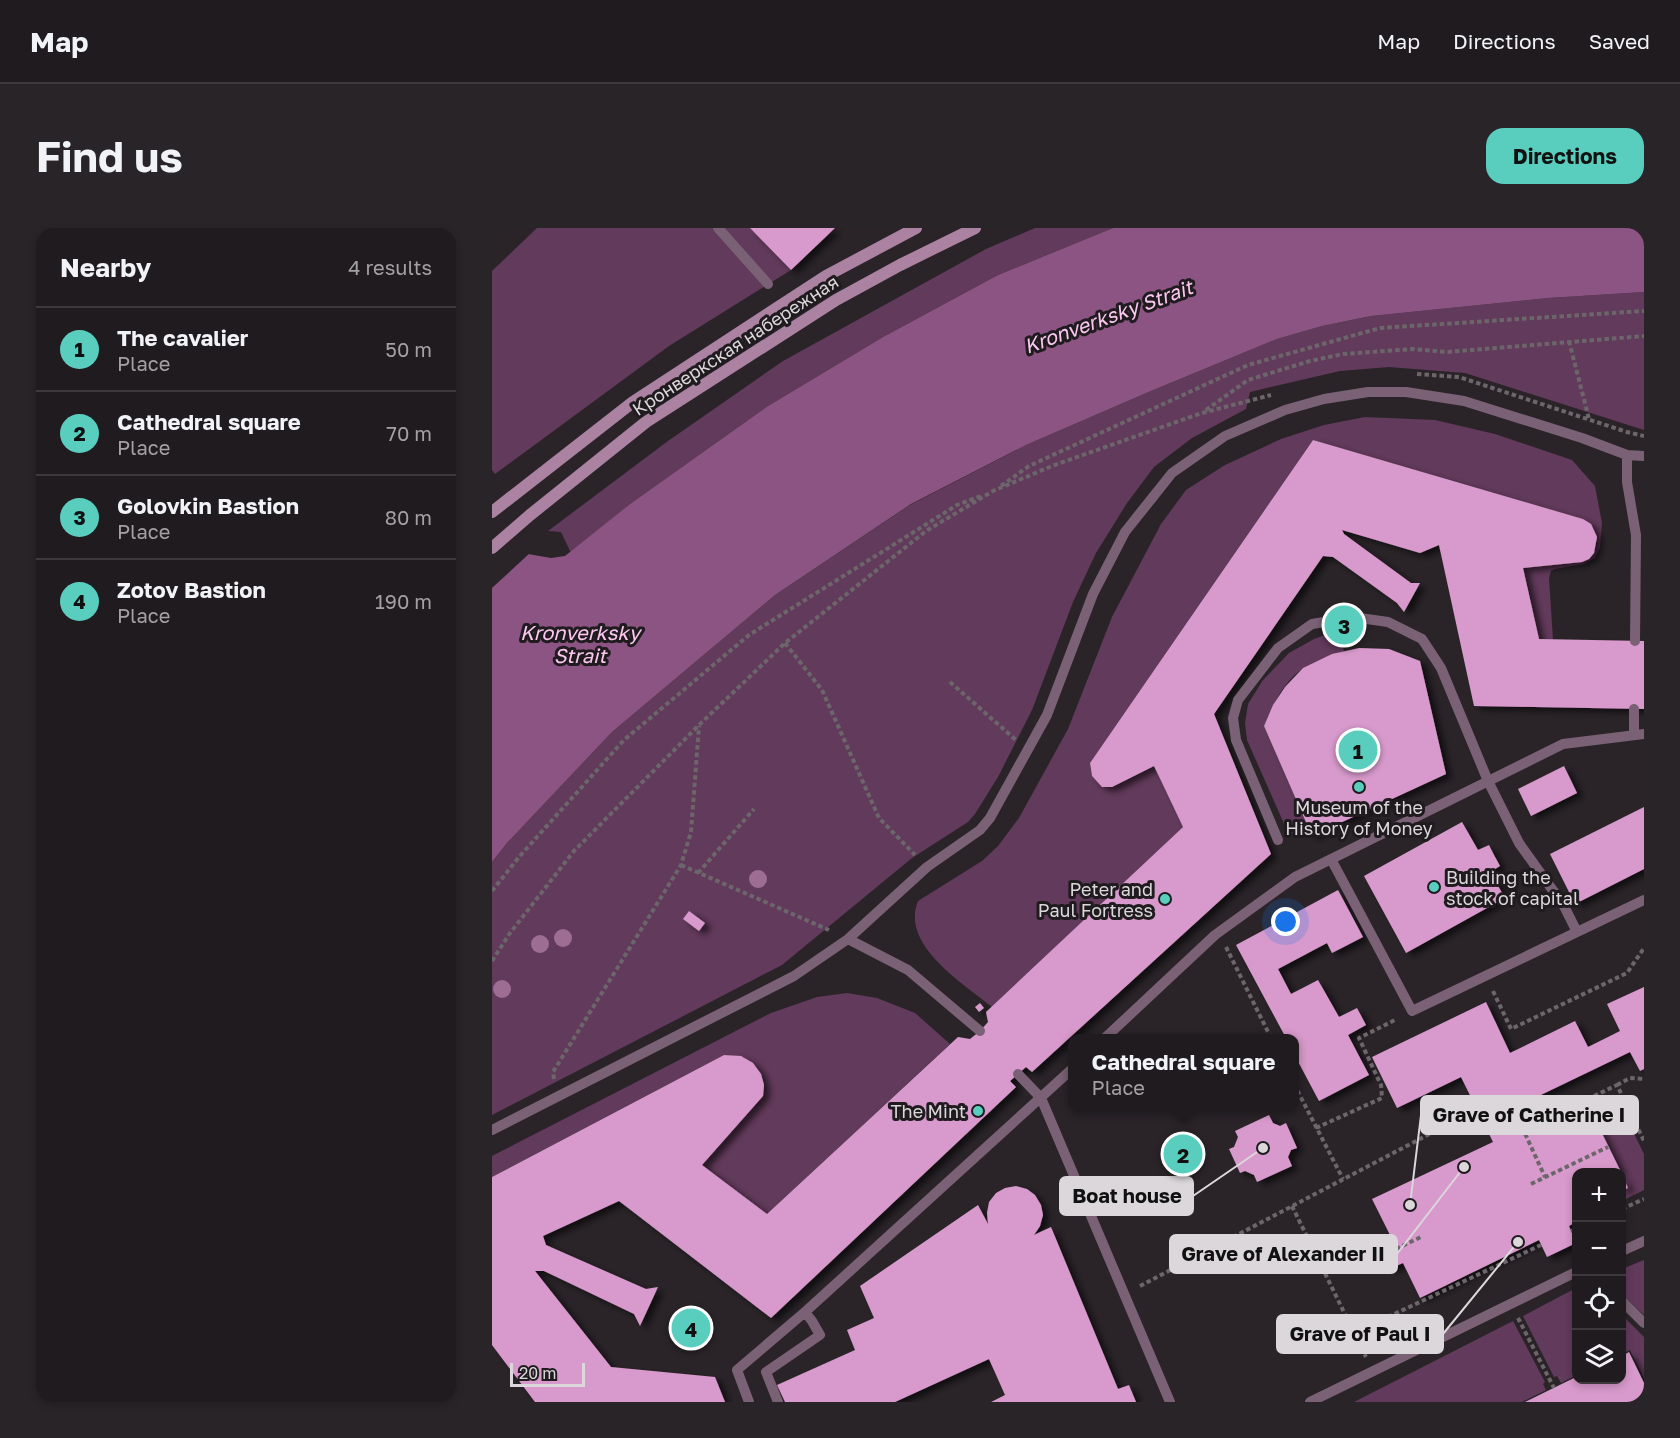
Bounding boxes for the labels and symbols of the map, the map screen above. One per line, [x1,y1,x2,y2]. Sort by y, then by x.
street label: Кронверкская набережная [628,270,842,420]
water label: Kronverksky Strait [1020,274,1198,359]
pin: 3 [1324,602,1364,648]
water label: Kronverksky Strait [520,620,643,667]
pin: 1 [1338,728,1378,772]
marker: Museum of the History of Money [1352,780,1366,794]
place label: Museum of the History of Money [1285,796,1433,839]
place label: Building the stock of capital [1446,866,1579,909]
place label: Peter and Paul Fortress [1038,878,1153,921]
marker: Building the stock of capital [1427,880,1441,894]
marker: Peter and Paul Fortress [1158,892,1172,906]
your location [1271,907,1300,936]
callout: Grave of Catherine I [1421,1096,1638,1134]
place label: The Mint [890,1100,966,1122]
text: Grave of Catherine I [1433,1102,1625,1126]
marker: The Mint [971,1104,985,1118]
pin: 2 [1164,1132,1202,1176]
callout: Boat house [1060,1177,1193,1215]
text: Boat house [1072,1183,1182,1207]
callout: Grave of Alexander II [1170,1235,1397,1273]
text: Grave of Alexander II [1181,1241,1385,1265]
pin: 4 [672,1306,710,1350]
callout: Grave of Paul I [1277,1315,1443,1353]
text: Grave of Paul I [1289,1321,1431,1345]
scale bar [510,1360,585,1388]

